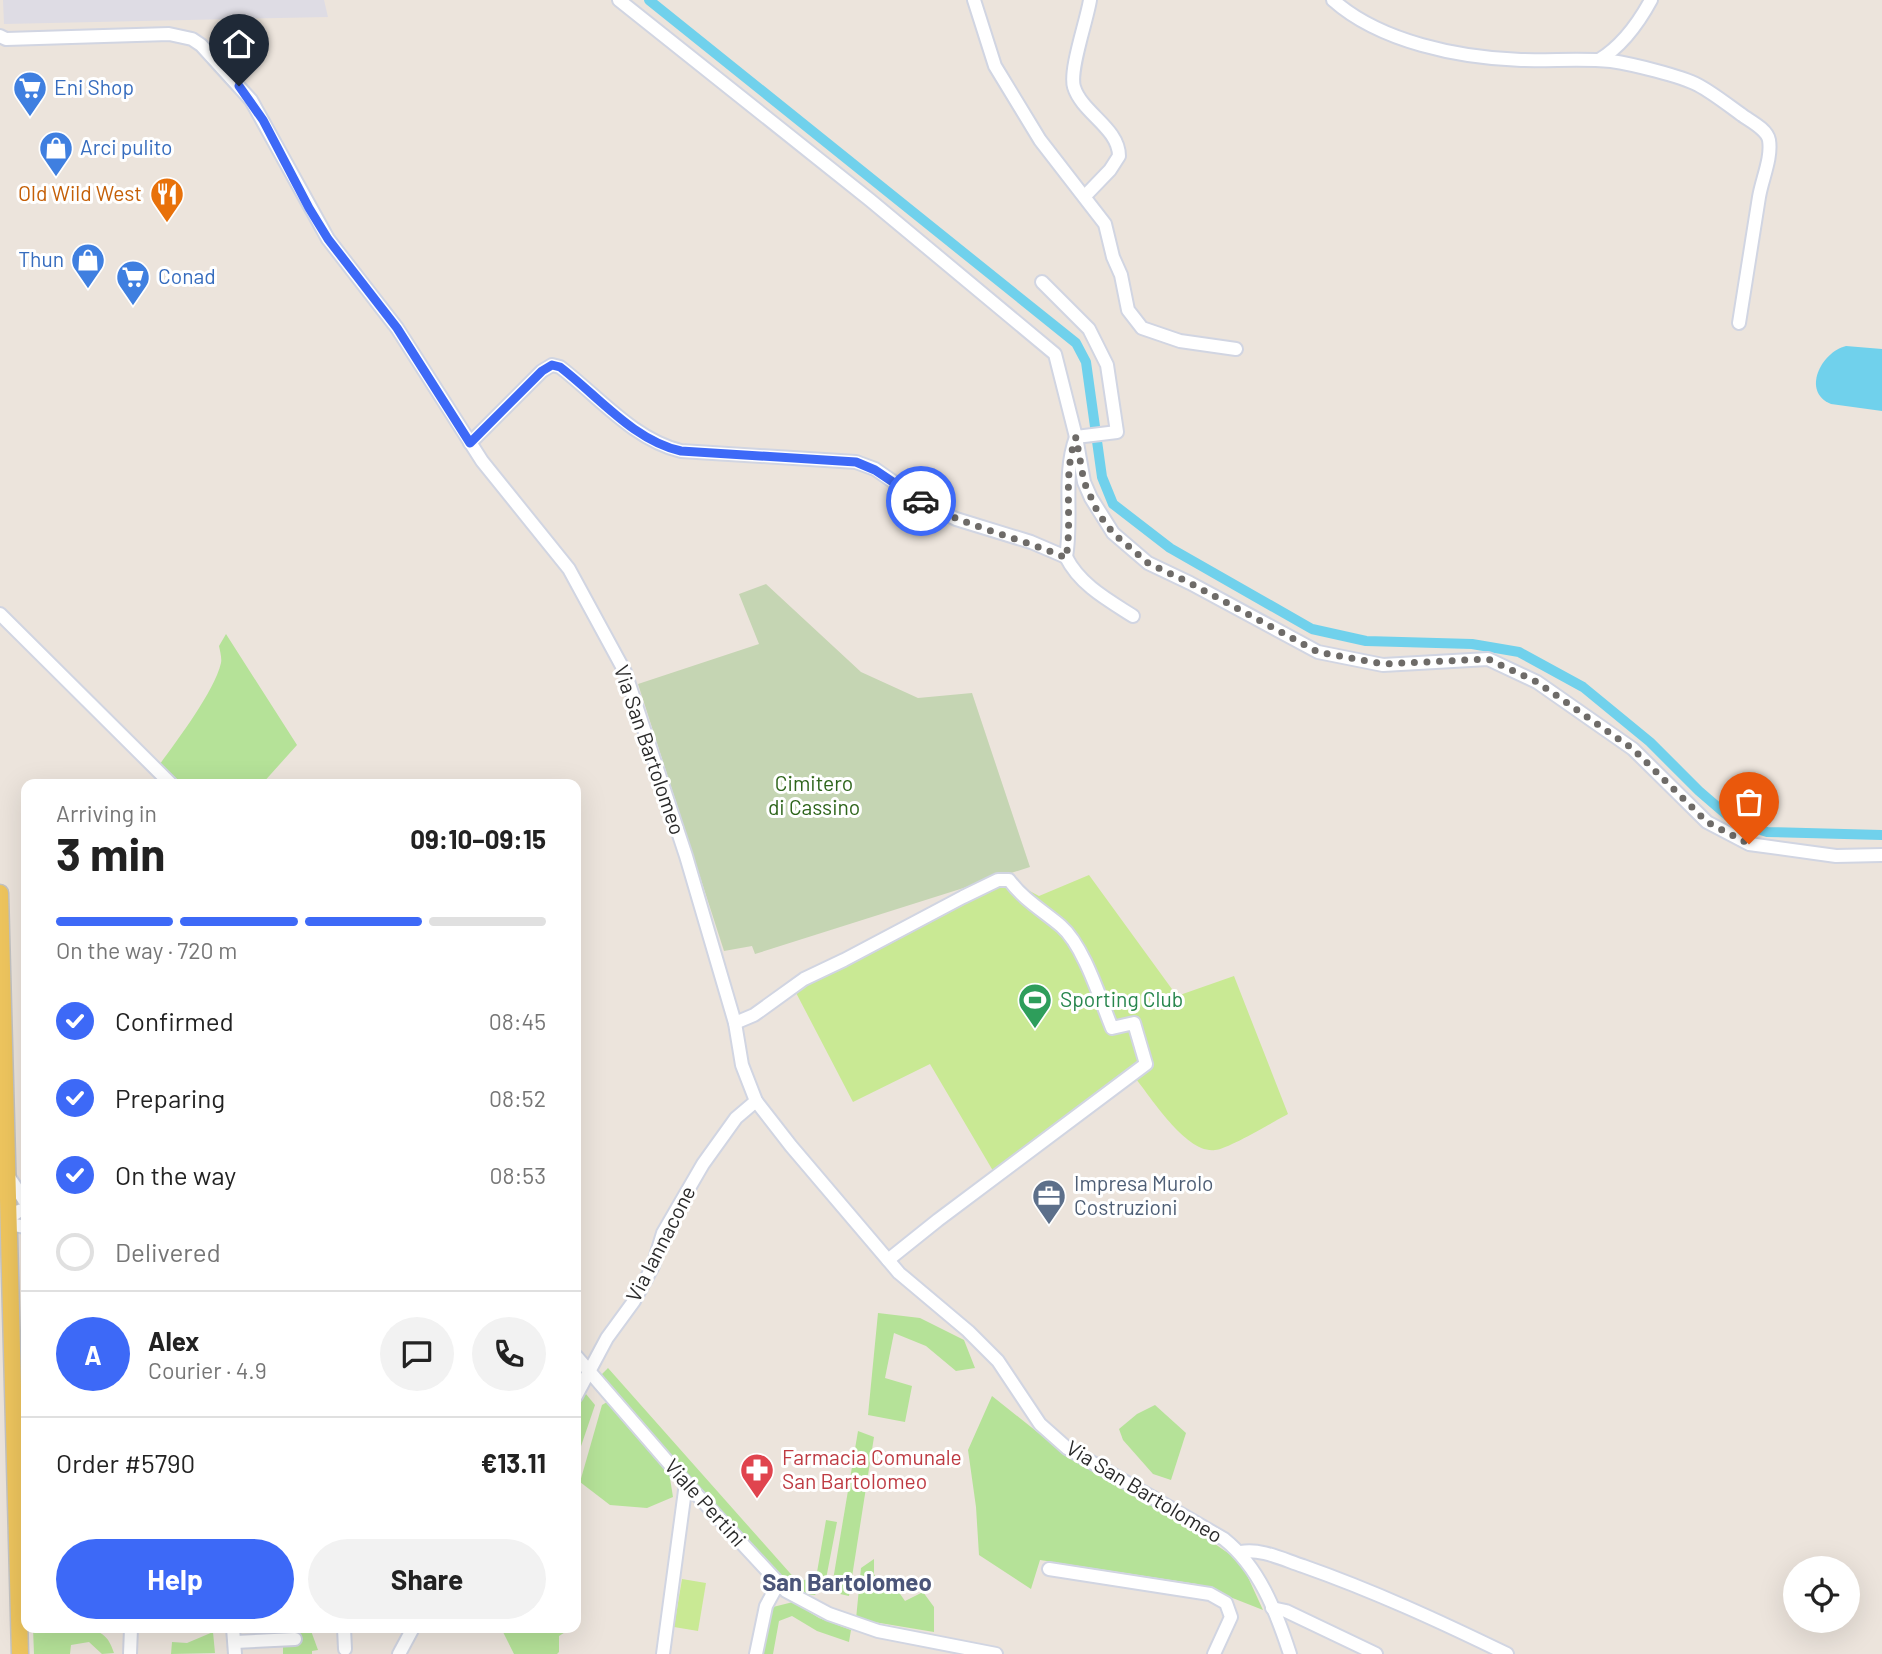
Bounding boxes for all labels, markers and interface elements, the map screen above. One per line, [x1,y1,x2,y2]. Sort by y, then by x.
pin [209,14,269,86]
icon: home [220,25,258,63]
supermarket icon: Eni Shop [11,69,49,118]
place label: Eni Shop [54,74,134,99]
shop icon: Arci pulito [37,129,75,178]
place label: Arci pulito [80,134,173,159]
restaurant icon: Old Wild West [148,175,186,224]
place label: Old Wild West [18,180,142,205]
shop icon: Thun [69,241,107,290]
place label: Thun [18,246,64,271]
supermarket icon: Conad [114,258,152,307]
place label: Conad [158,263,216,288]
courier [886,466,956,536]
icon: car [902,482,940,520]
street label: Via San Bartolomeo [610,661,691,838]
park label: Cimitero di Cassino [768,770,860,819]
pin [1719,772,1779,844]
icon: bag [1730,783,1768,821]
text: Arriving in [56,799,157,827]
text: 09:10–09:15 [410,823,546,854]
text: 3 min [56,825,165,880]
text: On the way · 720 m [56,936,237,964]
sports icon: Sporting Club [1016,981,1054,1030]
place label: Sporting Club [1060,986,1183,1011]
icon: check [56,1002,94,1040]
text: Confirmed [115,1005,234,1036]
text: 08:45 [489,1007,546,1035]
icon: check [56,1079,94,1117]
text: Preparing [115,1082,225,1113]
text: 08:52 [489,1084,546,1112]
icon: check [56,1156,94,1194]
text: On the way [115,1159,236,1190]
text: 08:53 [490,1161,546,1189]
place label: Impresa Murolo Costruzioni [1074,1170,1214,1219]
office icon: Impresa Murolo Costruzioni [1030,1177,1068,1226]
street label: Via Iannacone [620,1181,700,1306]
text: Delivered [115,1236,221,1267]
button: chat [380,1317,454,1391]
button: phone [472,1317,546,1391]
text: Alex [148,1325,199,1356]
text: A [84,1339,102,1370]
text: Courier · 4.9 [148,1356,267,1384]
street label: Via San Bartolomeo [1062,1434,1227,1547]
place label: Farmacia Comunale San Bartolomeo [782,1444,962,1493]
text: Order #5790 [56,1447,195,1478]
text: €13.11 [481,1447,546,1478]
pharmacy icon: Farmacia Comunale San Bartolomeo [738,1451,776,1500]
street label: Viale Pertini [660,1453,752,1551]
button: Help [56,1539,294,1619]
button: Share [308,1539,546,1619]
map controls [1783,1556,1860,1633]
button: locate [1783,1556,1860,1633]
district label: San Bartolomeo [762,1567,932,1596]

